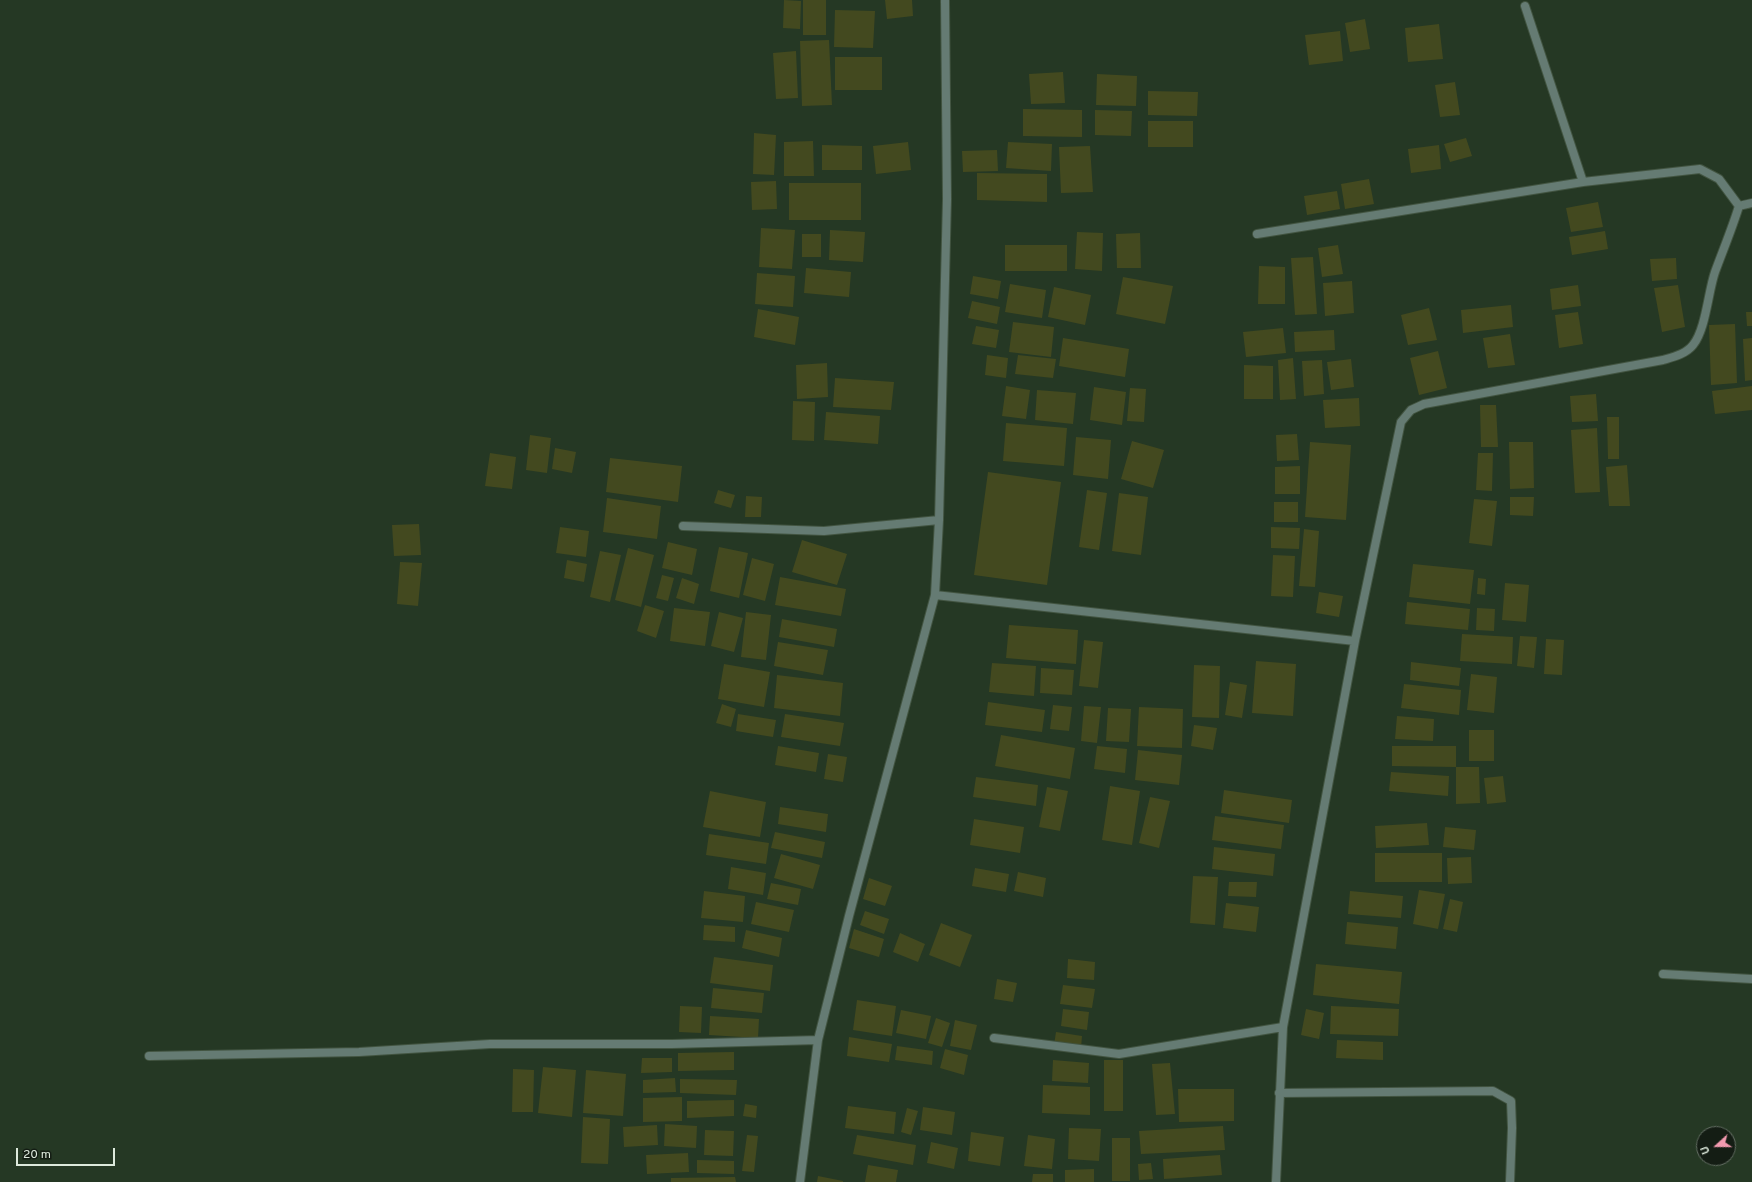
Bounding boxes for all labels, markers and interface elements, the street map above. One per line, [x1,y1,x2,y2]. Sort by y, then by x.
north arrow [1696,1126,1736,1166]
scale bar [18,1140,117,1166]
text: U [1698,1144,1714,1156]
text: 20 m [23,1147,51,1163]

